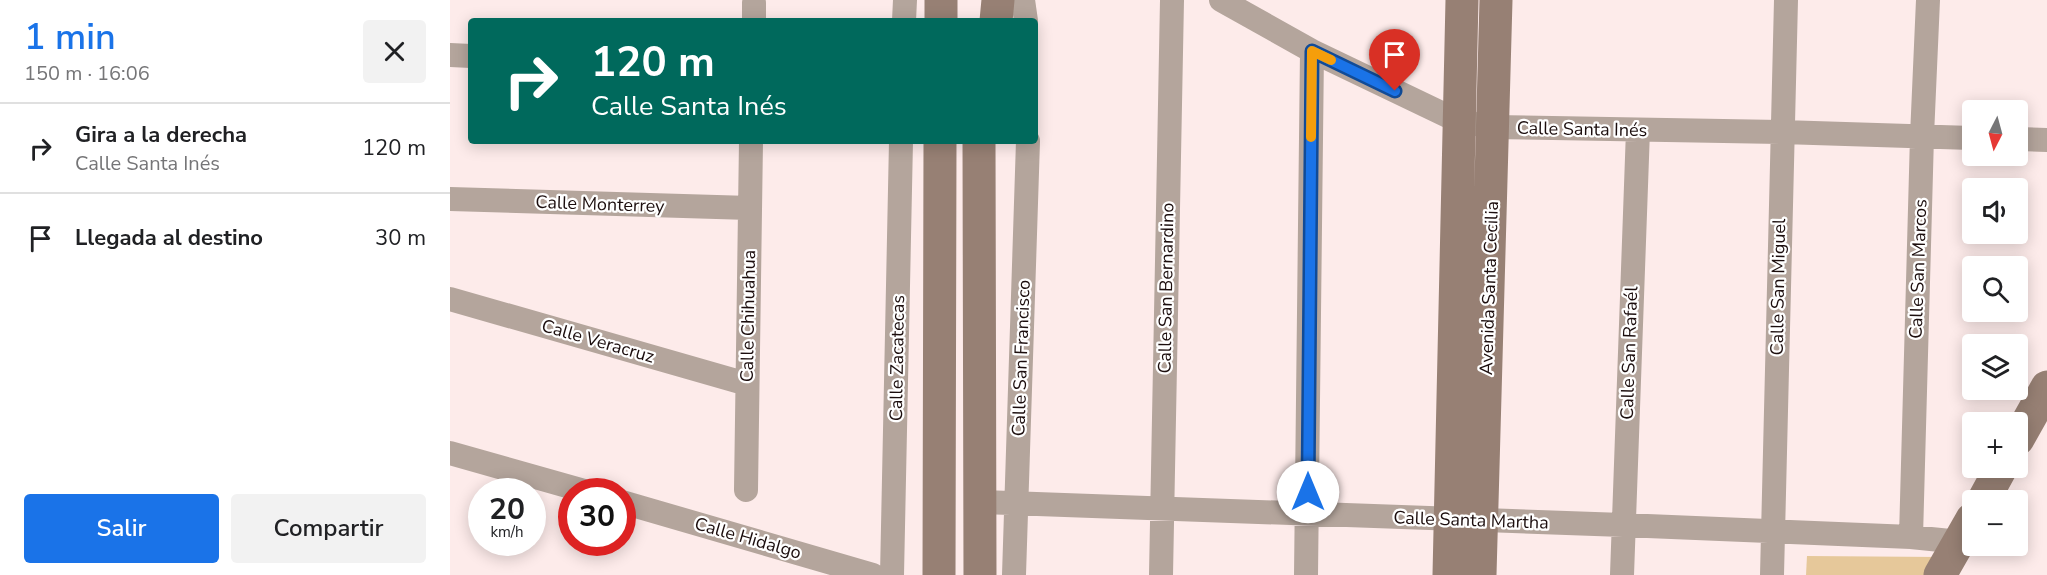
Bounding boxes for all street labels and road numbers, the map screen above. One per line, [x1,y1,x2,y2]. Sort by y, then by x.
street label: Calle Santa Inés [1517,116,1647,142]
street label: Calle Monterrey [535,190,666,218]
street label: Calle San Marcos [1904,199,1932,339]
street label: Avenida Santa Cecilia [1474,200,1504,376]
street label: Calle San Bernardino [1153,202,1179,374]
street label: Calle San Miguel [1765,218,1791,356]
street label: Calle Chihuahua [735,250,761,382]
street label: Calle San Francisco [1006,279,1036,437]
street label: Calle San Rafaél [1615,285,1643,420]
street label: Calle Zacatecas [884,295,910,421]
street label: Calle Veracruz [539,313,657,369]
street label: Calle Santa Martha [1393,505,1549,535]
street label: Calle Hidalgo [692,511,804,565]

